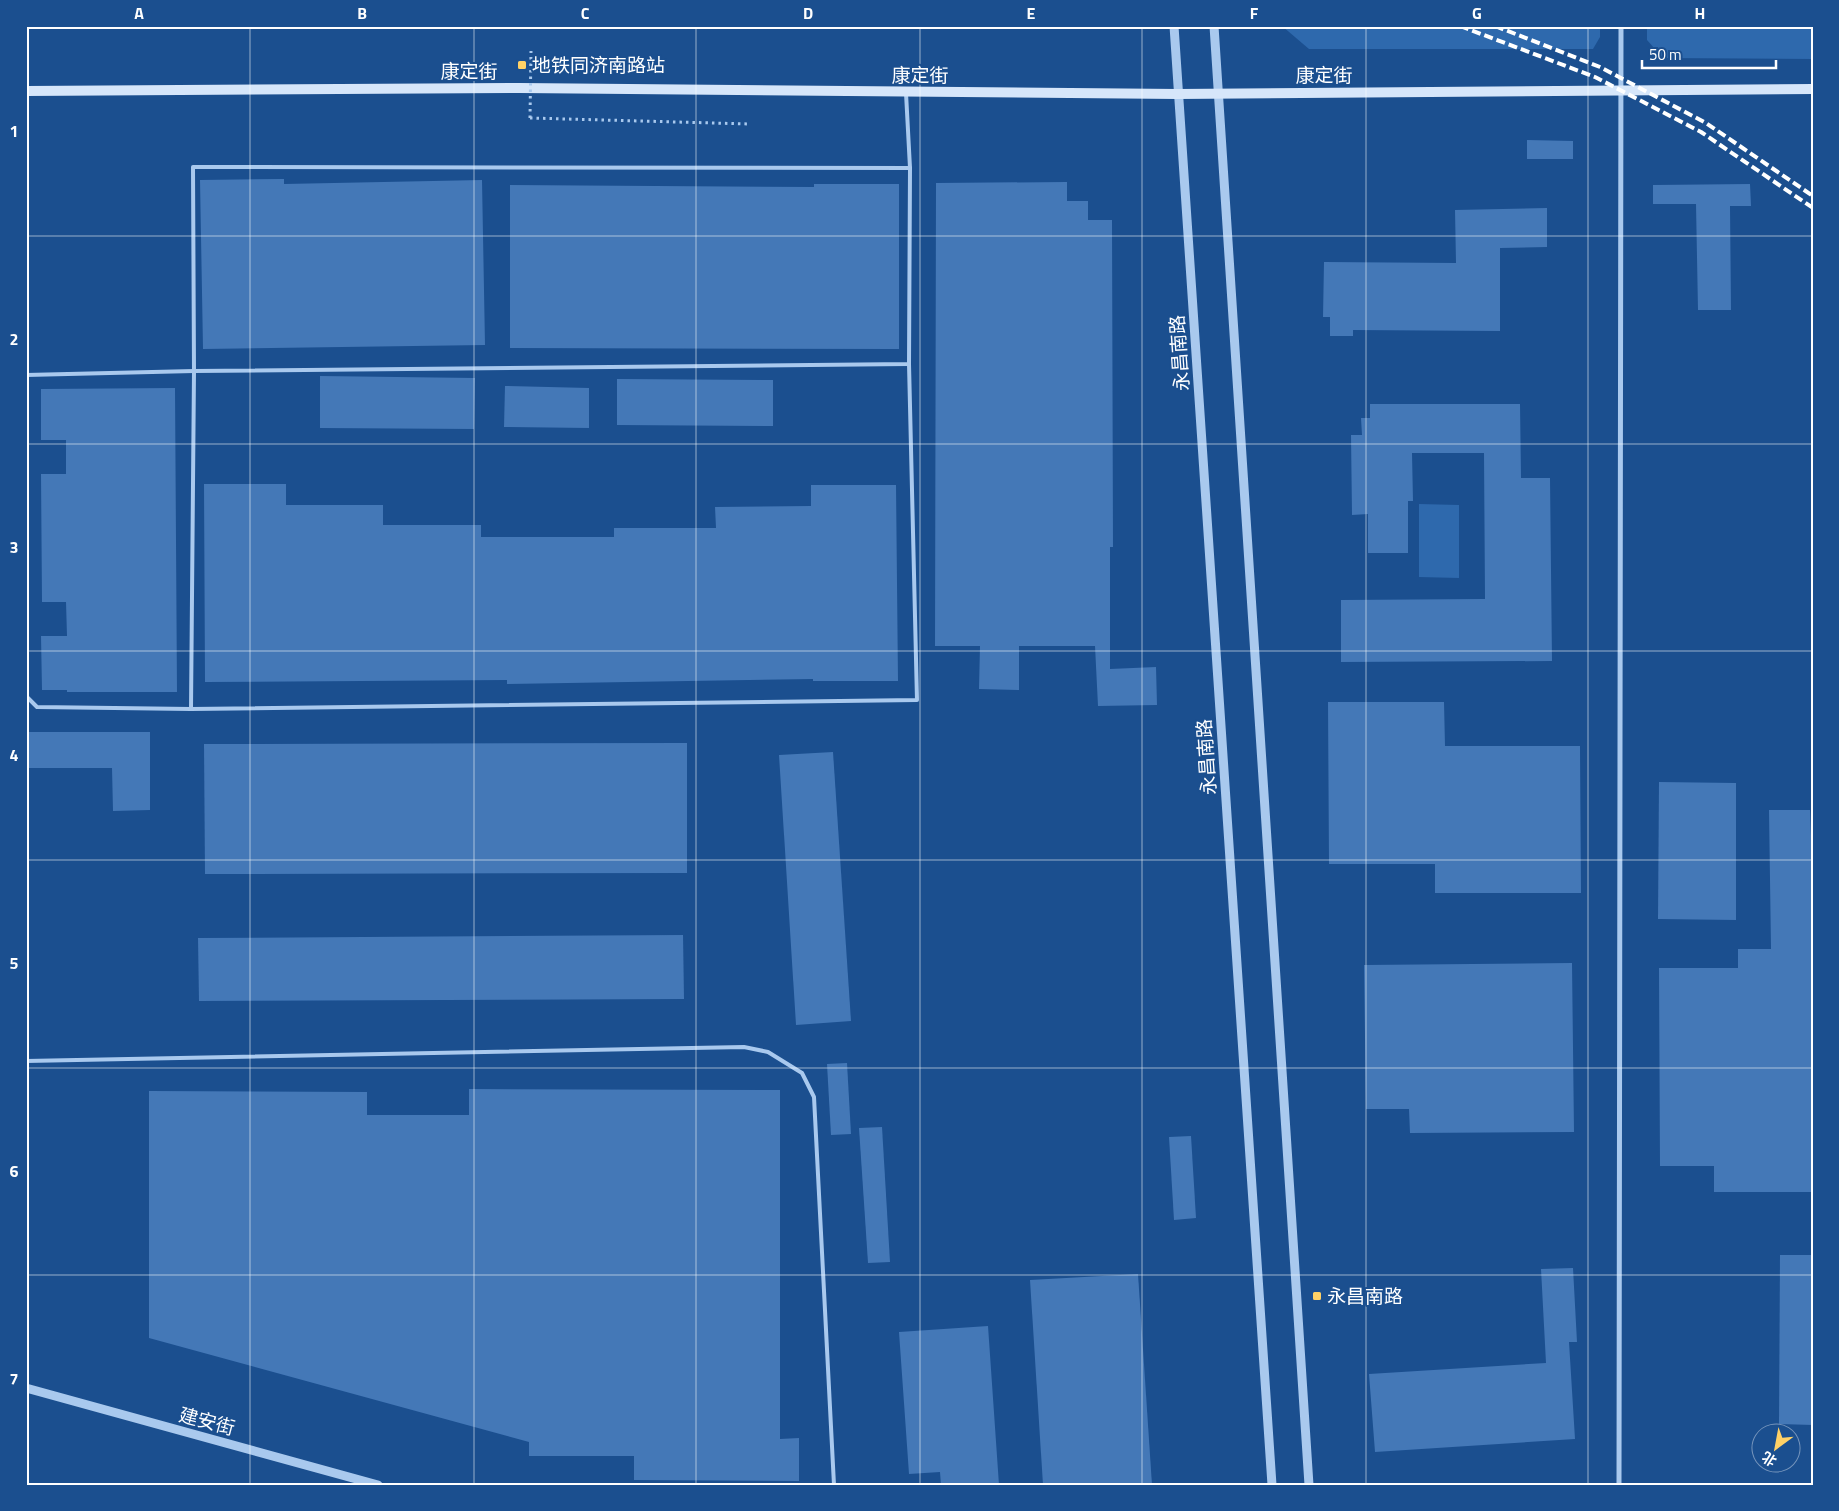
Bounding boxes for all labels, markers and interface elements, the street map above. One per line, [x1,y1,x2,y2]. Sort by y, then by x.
text: A [134,1,144,25]
text: B [357,1,367,25]
text: C [581,1,590,25]
text: D [803,1,813,25]
text: E [1027,1,1036,25]
text: F [1250,1,1259,25]
text: G [1472,1,1482,25]
text: H [1695,1,1705,25]
scale bar [1642,38,1775,70]
text: 50 m [1649,43,1682,66]
place label: 地铁同济南路站 [532,50,665,79]
street label: 康定街 [440,56,498,85]
marker: 地铁同济南路站 [516,59,528,71]
street label: 康定街 [891,60,949,89]
street label: 康定街 [1295,60,1353,89]
text: 1 [10,119,18,143]
street label: 永昌南路 [1161,314,1196,392]
text: 2 [10,327,18,351]
text: 3 [10,535,18,559]
street label: 永昌南路 [1188,718,1223,796]
text: 4 [10,743,19,767]
text: 5 [10,951,19,975]
text: 6 [10,1159,19,1183]
place label: 永昌南路 [1327,1281,1403,1310]
marker: 永昌南路 [1311,1290,1323,1302]
text: 7 [10,1367,18,1391]
street label: 建安街 [176,1399,238,1442]
north arrow [1752,1424,1802,1474]
text: 北 [1757,1447,1780,1472]

